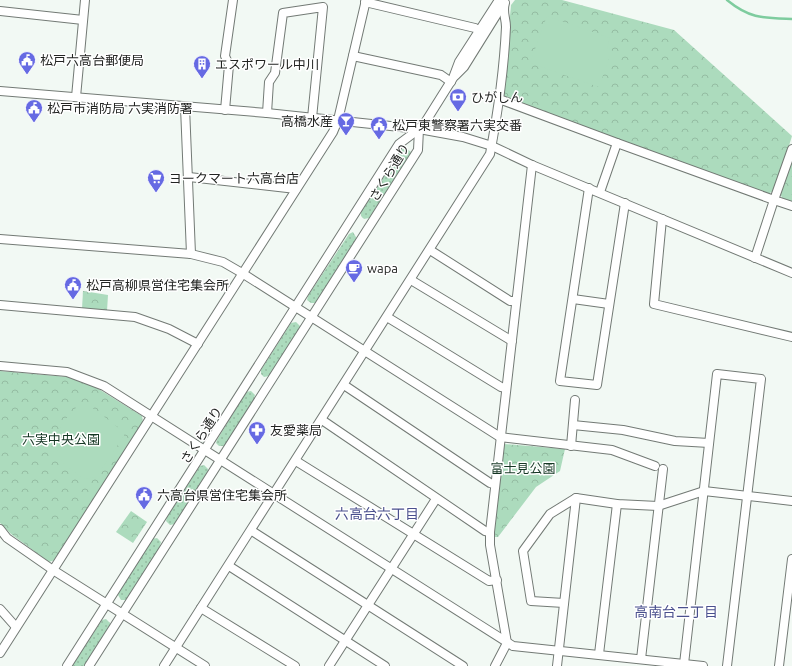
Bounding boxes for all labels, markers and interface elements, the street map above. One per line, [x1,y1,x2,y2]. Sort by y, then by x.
public building icon: 松戸六高台郵便局 [17,50,37,75]
place label: 松戸六高台郵便局 [40,53,144,67]
building icon: エスポワール中川 [192,54,212,79]
place label: エスポワール中川 [215,57,319,71]
bank icon: ひがしん [448,87,468,112]
place label: ひがしん [471,90,523,104]
public building icon: 松戸市消防局 六実消防署 [24,98,44,123]
place label: 松戸市消防局 六実消防署 [47,101,193,115]
bar icon: 高橋水産 [336,111,356,136]
place label: 高橋水産 [281,114,333,128]
public building icon: 松戸東警察署六実交番 [369,115,389,140]
place label: 松戸東警察署六実交番 [392,118,522,132]
street label: さくら通り [366,141,412,203]
supermarket icon: ヨークマート六高台店 [146,168,166,193]
place label: ヨークマート六高台店 [169,171,299,185]
cafe icon: wapa [344,258,364,283]
place label: wapa [367,261,398,275]
public building icon: 松戸高柳県営住宅集会所 [63,275,83,300]
place label: 松戸高柳県営住宅集会所 [86,278,229,292]
street label: さくら通り [177,404,225,466]
pharmacy icon: 友愛薬局 [247,420,267,445]
place label: 友愛薬局 [270,423,322,437]
park label: 六実中央公園 [22,432,100,446]
park label: 富士見公園 [490,461,556,475]
public building icon: 六高台県営住宅集会所 [134,485,154,510]
place label: 六高台県営住宅集会所 [157,488,287,502]
district label: 六高台六丁目 [335,506,419,522]
district label: 高南台二丁目 [634,604,718,620]

